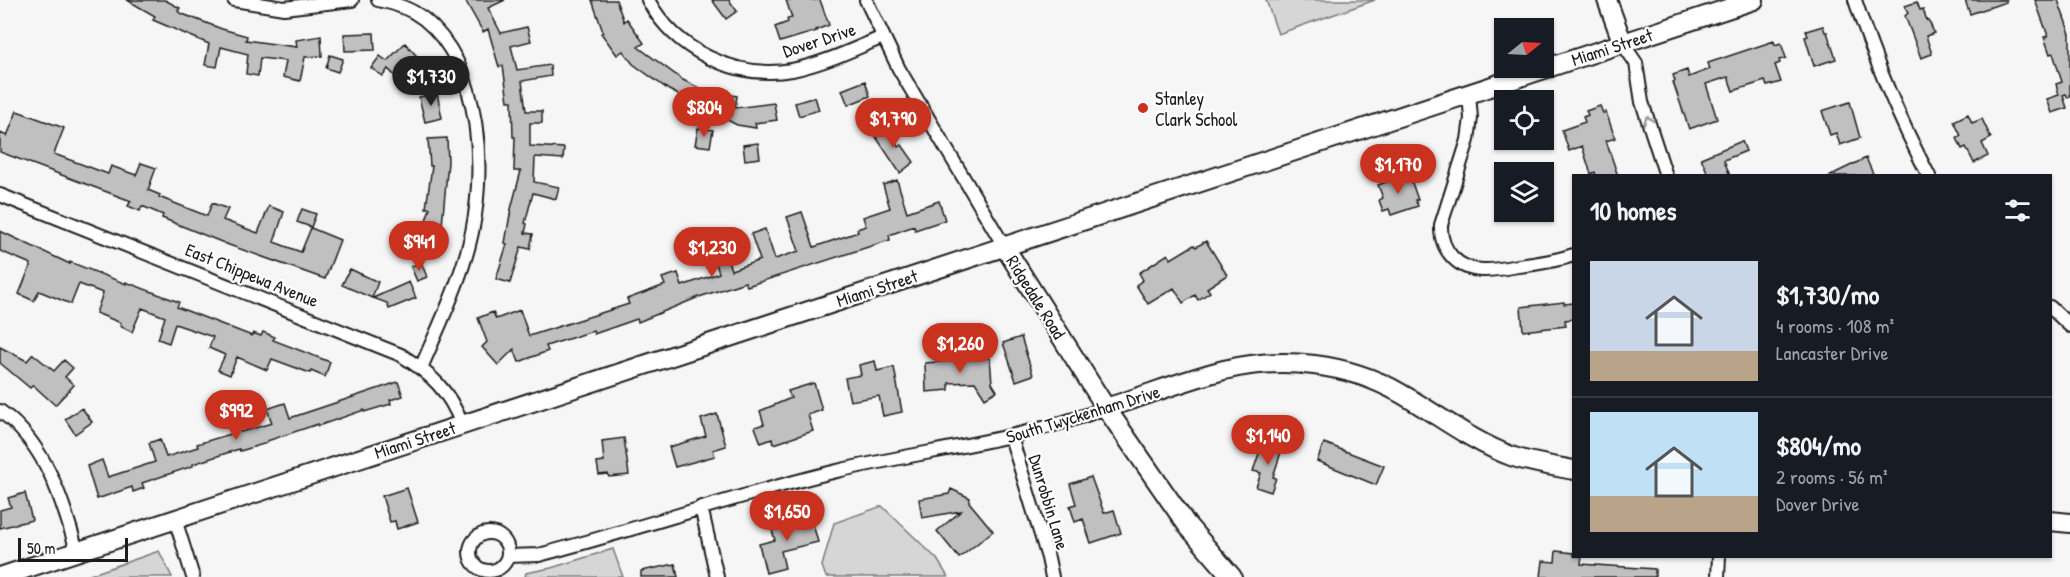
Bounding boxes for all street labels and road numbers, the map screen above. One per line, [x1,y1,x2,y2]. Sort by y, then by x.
street label: Dover Drive [779,17,859,63]
street label: Miami Street [1568,22,1657,72]
street label: East Chippewa Avenue [182,237,322,313]
street label: Ridgedale Road [1000,250,1072,344]
street label: Miami Street [833,263,922,313]
street label: South Twyckenham Drive [1003,379,1163,449]
street label: Miami Street [371,415,460,465]
street label: Dunrobbin Lane [1023,451,1075,553]

